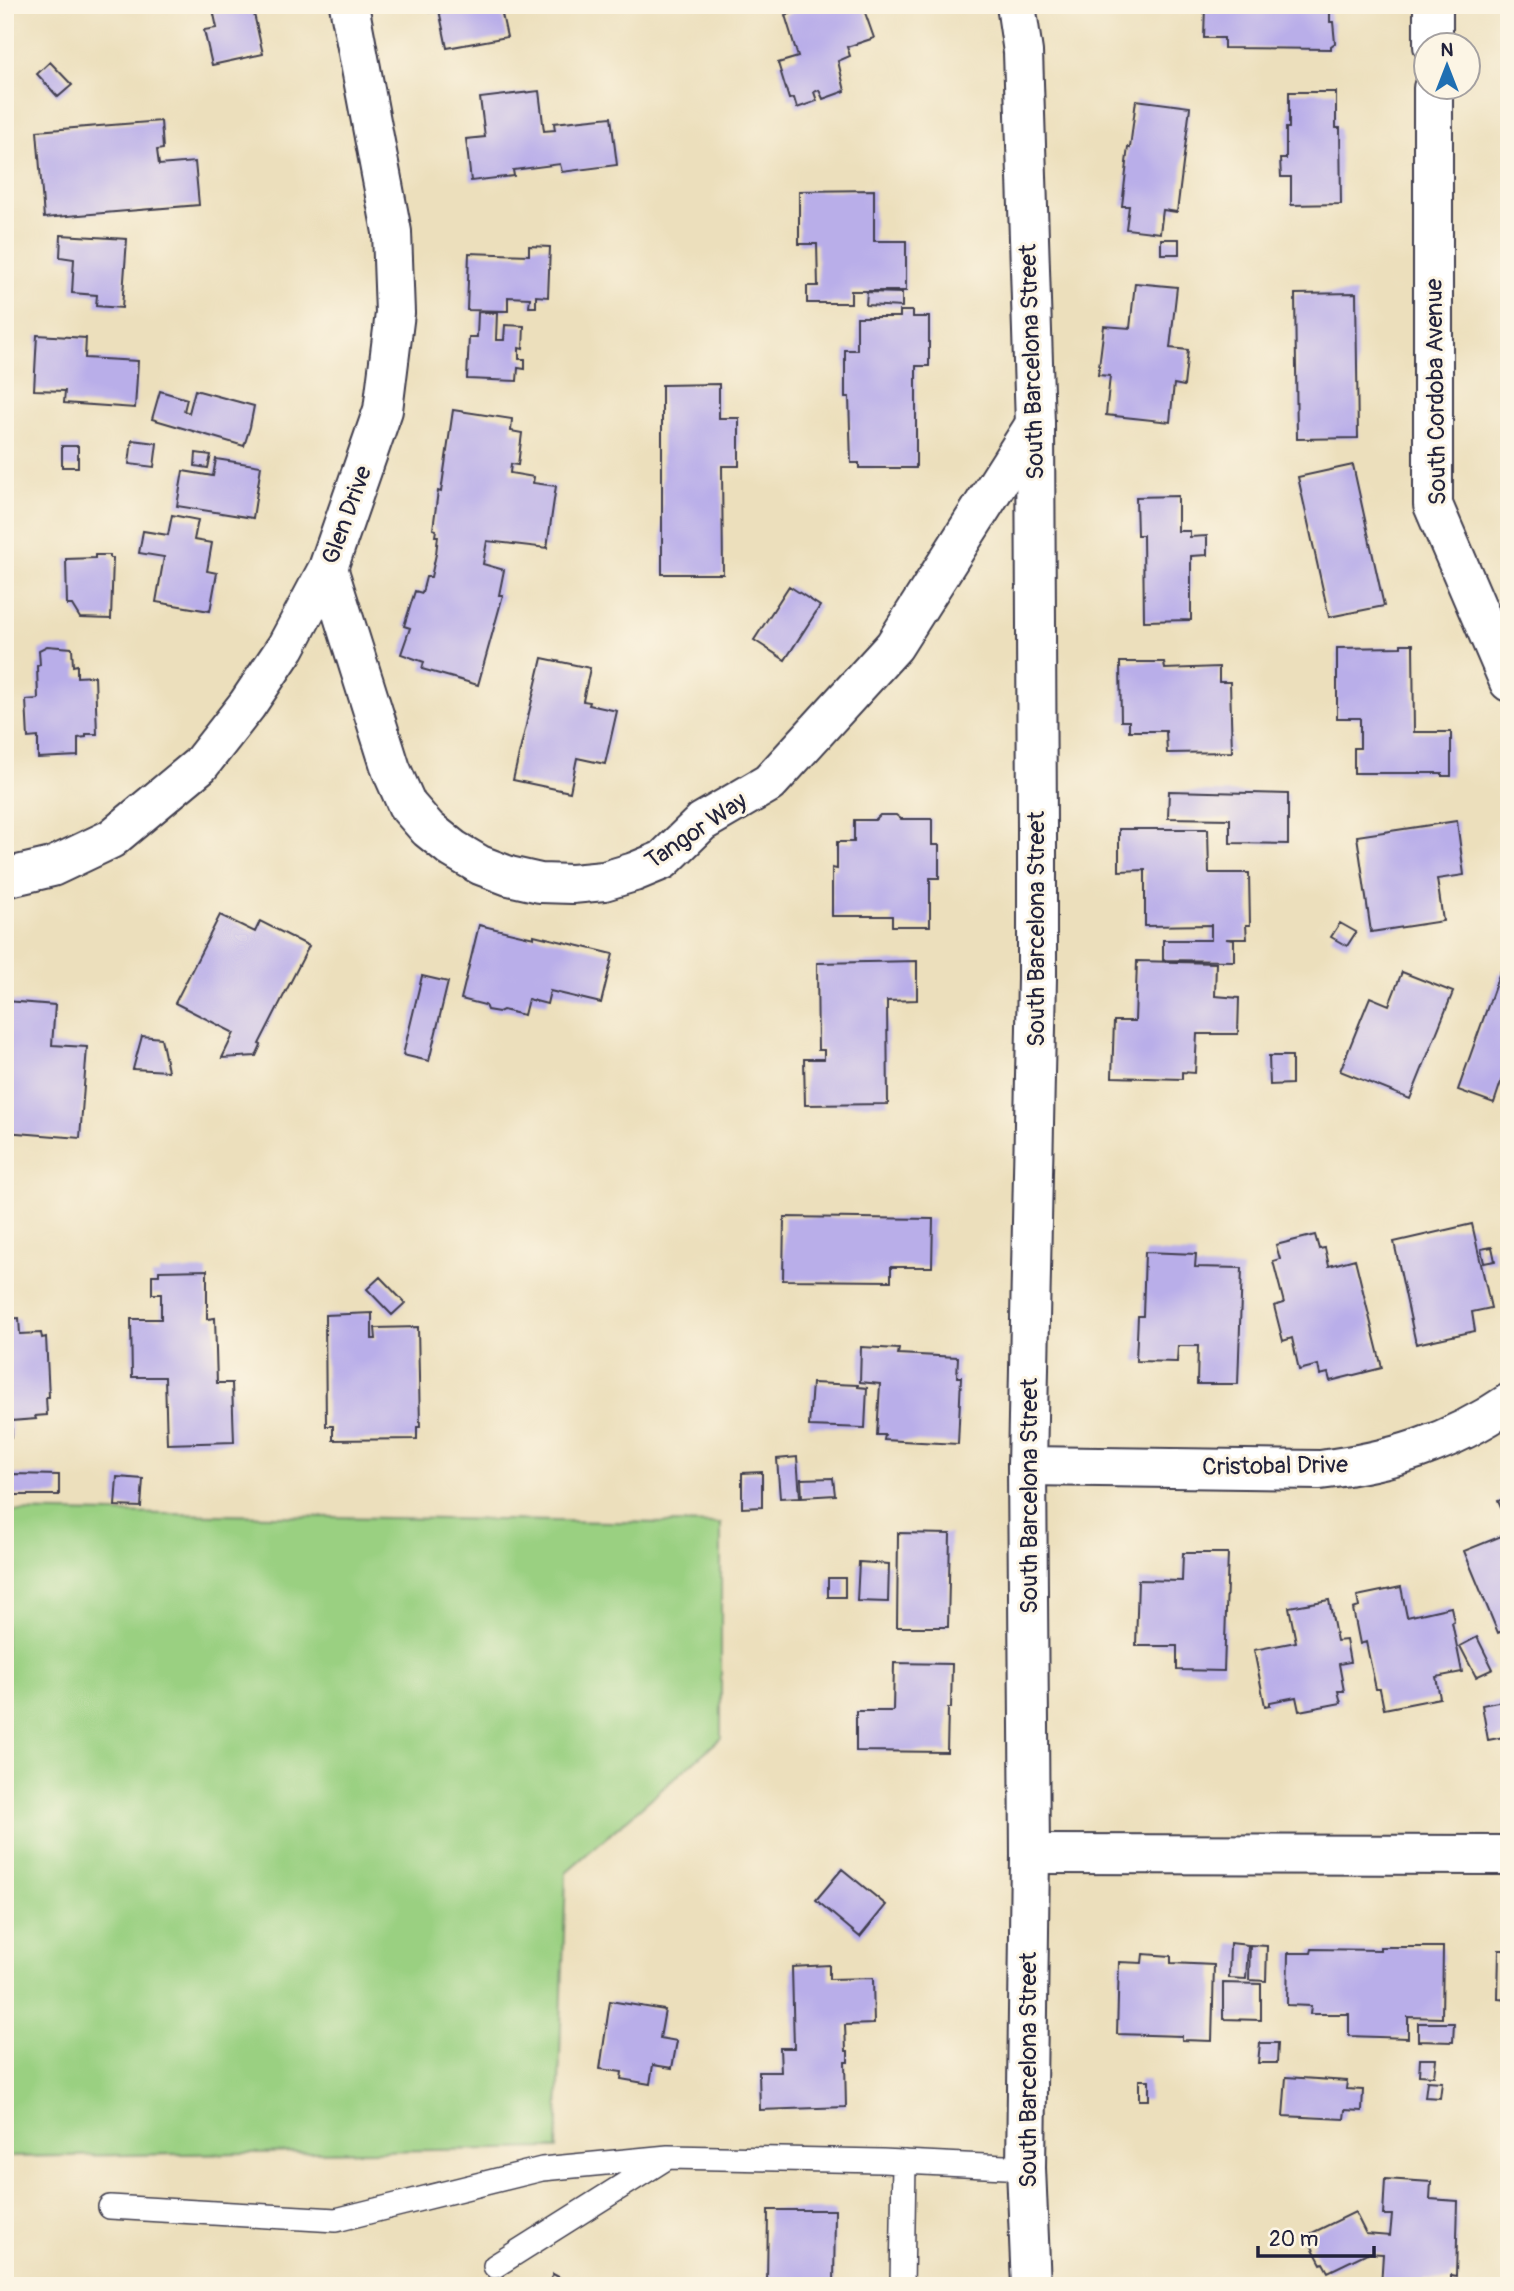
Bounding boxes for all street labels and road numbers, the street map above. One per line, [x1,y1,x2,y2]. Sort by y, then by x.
street label: South Barcelona Street [1013,243,1051,480]
street label: South Cordoba Avenue [1420,278,1452,506]
street label: Glen Drive [316,462,378,568]
street label: Tangor Way [640,786,752,876]
street label: South Barcelona Street [1022,811,1051,1047]
street label: South Barcelona Street [1015,1378,1044,1614]
street label: Cristobal Drive [1202,1450,1348,1482]
street label: South Barcelona Street [1014,1952,1043,2188]

